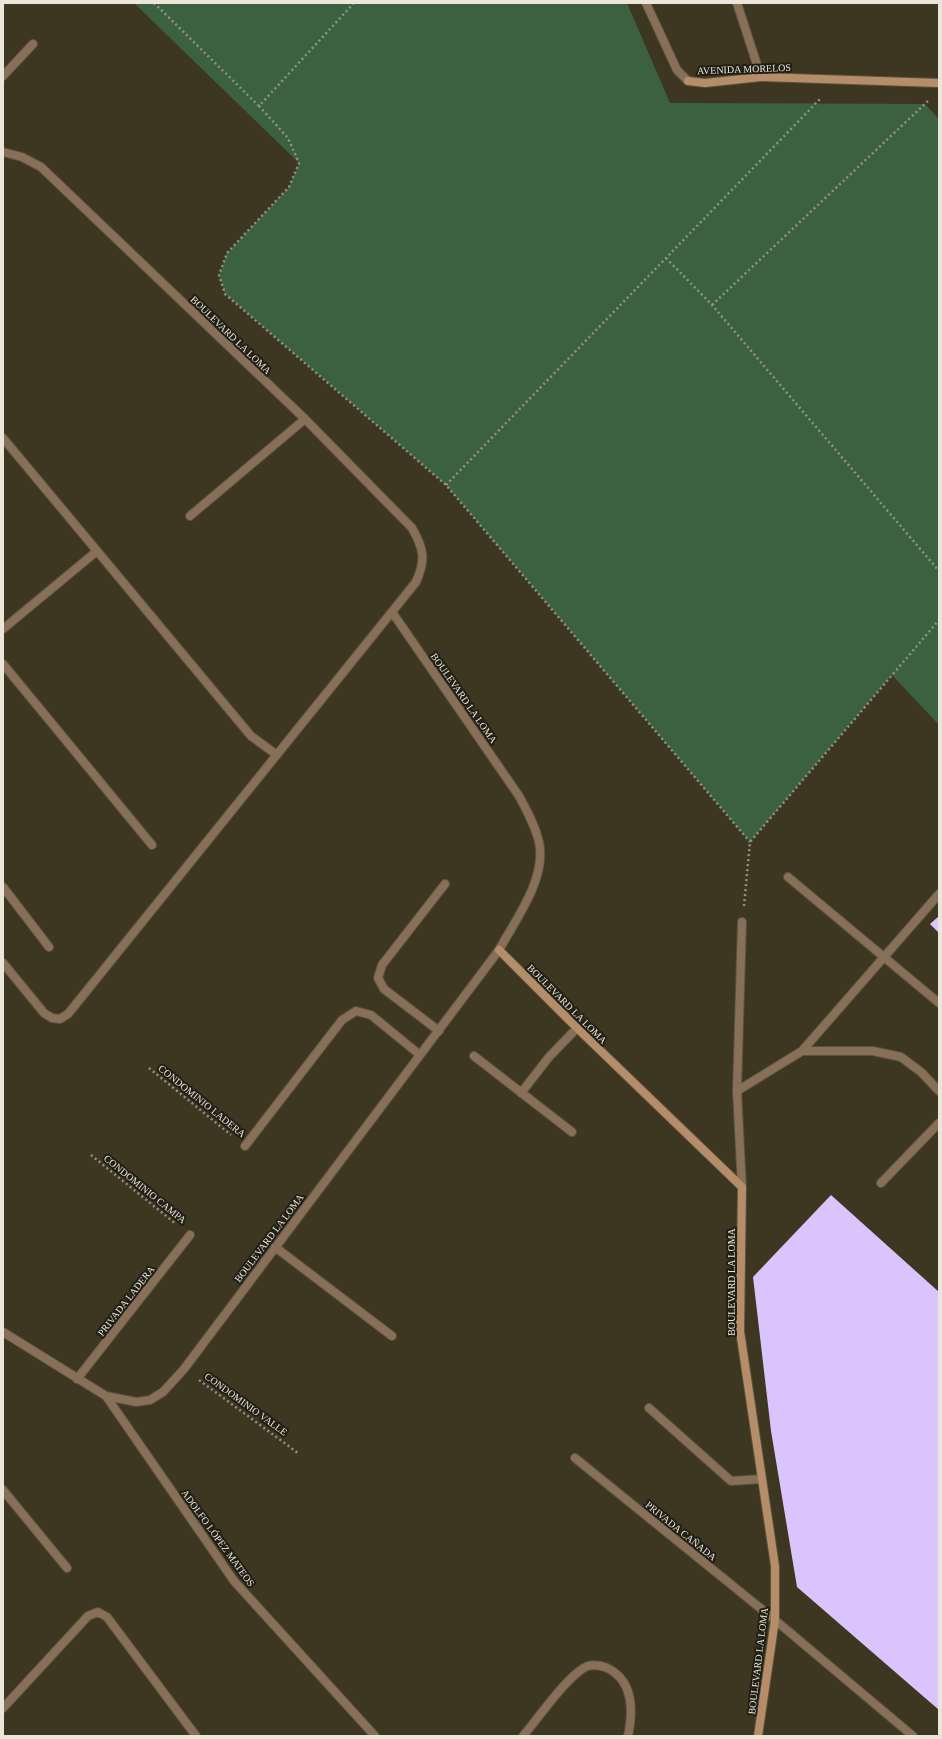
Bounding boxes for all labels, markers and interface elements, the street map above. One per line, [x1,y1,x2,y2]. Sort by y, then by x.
street label: AVENIDA MORELOS [697,62,791,76]
street label: BOULEVARD LA LOMA [188,294,274,377]
street label: BOULEVARD LA LOMA [429,651,500,746]
street label: BOULEVARD LA LOMA [525,962,609,1046]
street label: CONDOMINIO LADERA [156,1063,248,1140]
street label: CONDOMINIO CAMPA [102,1152,189,1226]
street label: BOULEVARD LA LOMA [232,1191,306,1284]
street label: BOULEVARD LA LOMA [726,1227,737,1336]
street label: PRIVADA LADERA [95,1263,157,1338]
street label: CONDOMINIO VALLE [203,1370,289,1438]
street label: ADOLFO LÓPEZ MATEOS [179,1488,257,1588]
street label: PRIVADA CAÑADA [643,1499,719,1563]
street label: BOULEVARD LA LOMA [746,1606,770,1715]

